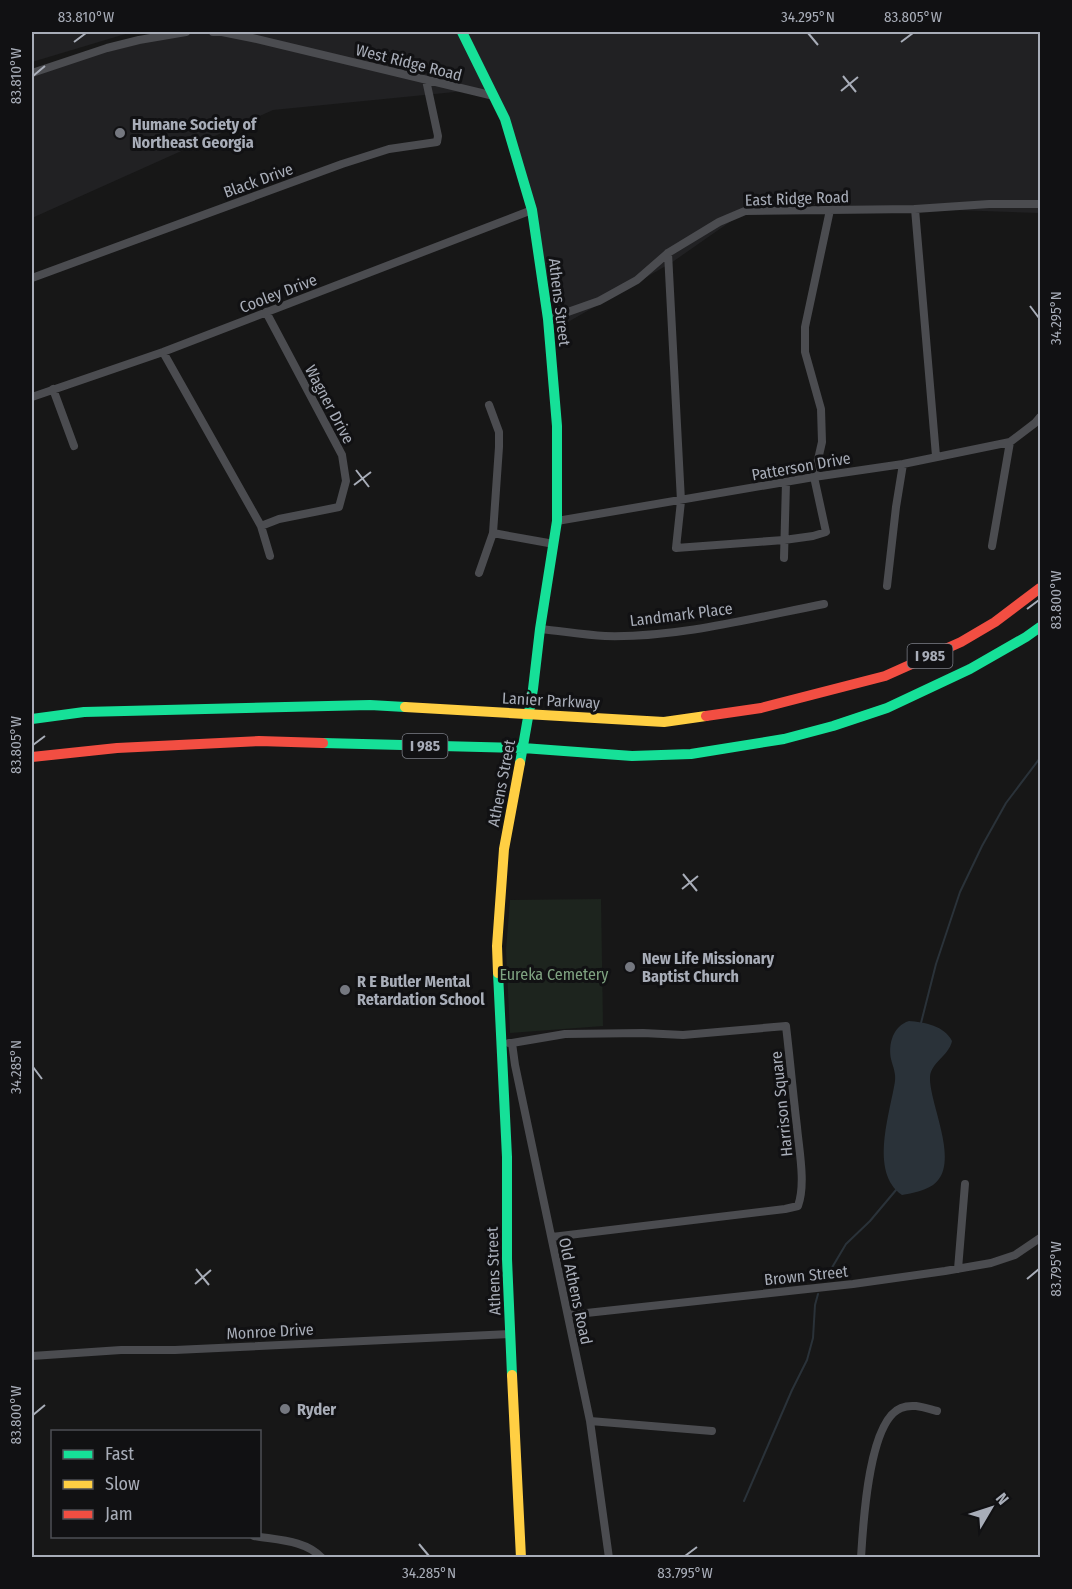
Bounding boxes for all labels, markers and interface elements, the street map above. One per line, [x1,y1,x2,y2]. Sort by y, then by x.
text: 83.810°W [58,8,114,26]
text: 34.295°N [781,8,835,26]
text: 83.805°W [884,8,942,26]
street label: West Ridge Road [354,40,464,85]
text: 83.810°W [7,48,25,104]
place label: Humane Society of Northeast Georgia [132,115,258,152]
marker: Humane Society of Northeast Georgia [113,126,127,140]
street label: Black Drive [221,159,296,202]
street label: East Ridge Road [745,187,849,210]
street label: Athens Street [545,257,574,348]
street label: Cooley Drive [237,270,320,317]
text: 34.295°N [1047,291,1065,345]
street label: Wagner Drive [301,362,358,447]
street label: Patterson Drive [750,448,852,485]
text: 83.800°W [1047,571,1065,629]
street label: Landmark Place [629,599,734,630]
road number: I 985 [908,644,952,668]
street label: Lanier Parkway [502,688,601,713]
text: 83.805°W [7,716,25,774]
road number: I 985 [402,734,448,758]
street label: Athens Street [484,737,519,828]
place label: New Life Missionary Baptist Church [642,949,775,986]
marker: New Life Missionary Baptist Church [623,960,637,974]
park label: Eureka Cemetery [499,965,609,984]
place label: R E Butler Mental Retardation School [357,972,485,1009]
marker: R E Butler Mental Retardation School [338,983,352,997]
text: 34.285°N [7,1040,25,1094]
street label: Harrison Square [767,1050,796,1158]
street label: Athens Street [482,1226,505,1315]
street label: Old Athens Road [555,1236,596,1346]
text: 83.795°W [1047,1241,1065,1297]
street label: Brown Street [763,1262,850,1289]
street label: Monroe Drive [226,1320,314,1343]
text: 83.800°W [7,1386,25,1444]
place label: Ryder [297,1400,336,1419]
marker: Ryder [278,1402,292,1416]
legend [51,1430,261,1538]
text: Fast [105,1443,134,1465]
text: Slow [105,1473,140,1495]
north arrow [961,1478,1021,1538]
text: N [992,1489,1013,1509]
text: Jam [105,1503,133,1525]
text: 34.285°N [402,1564,456,1582]
text: 83.795°W [657,1564,713,1582]

